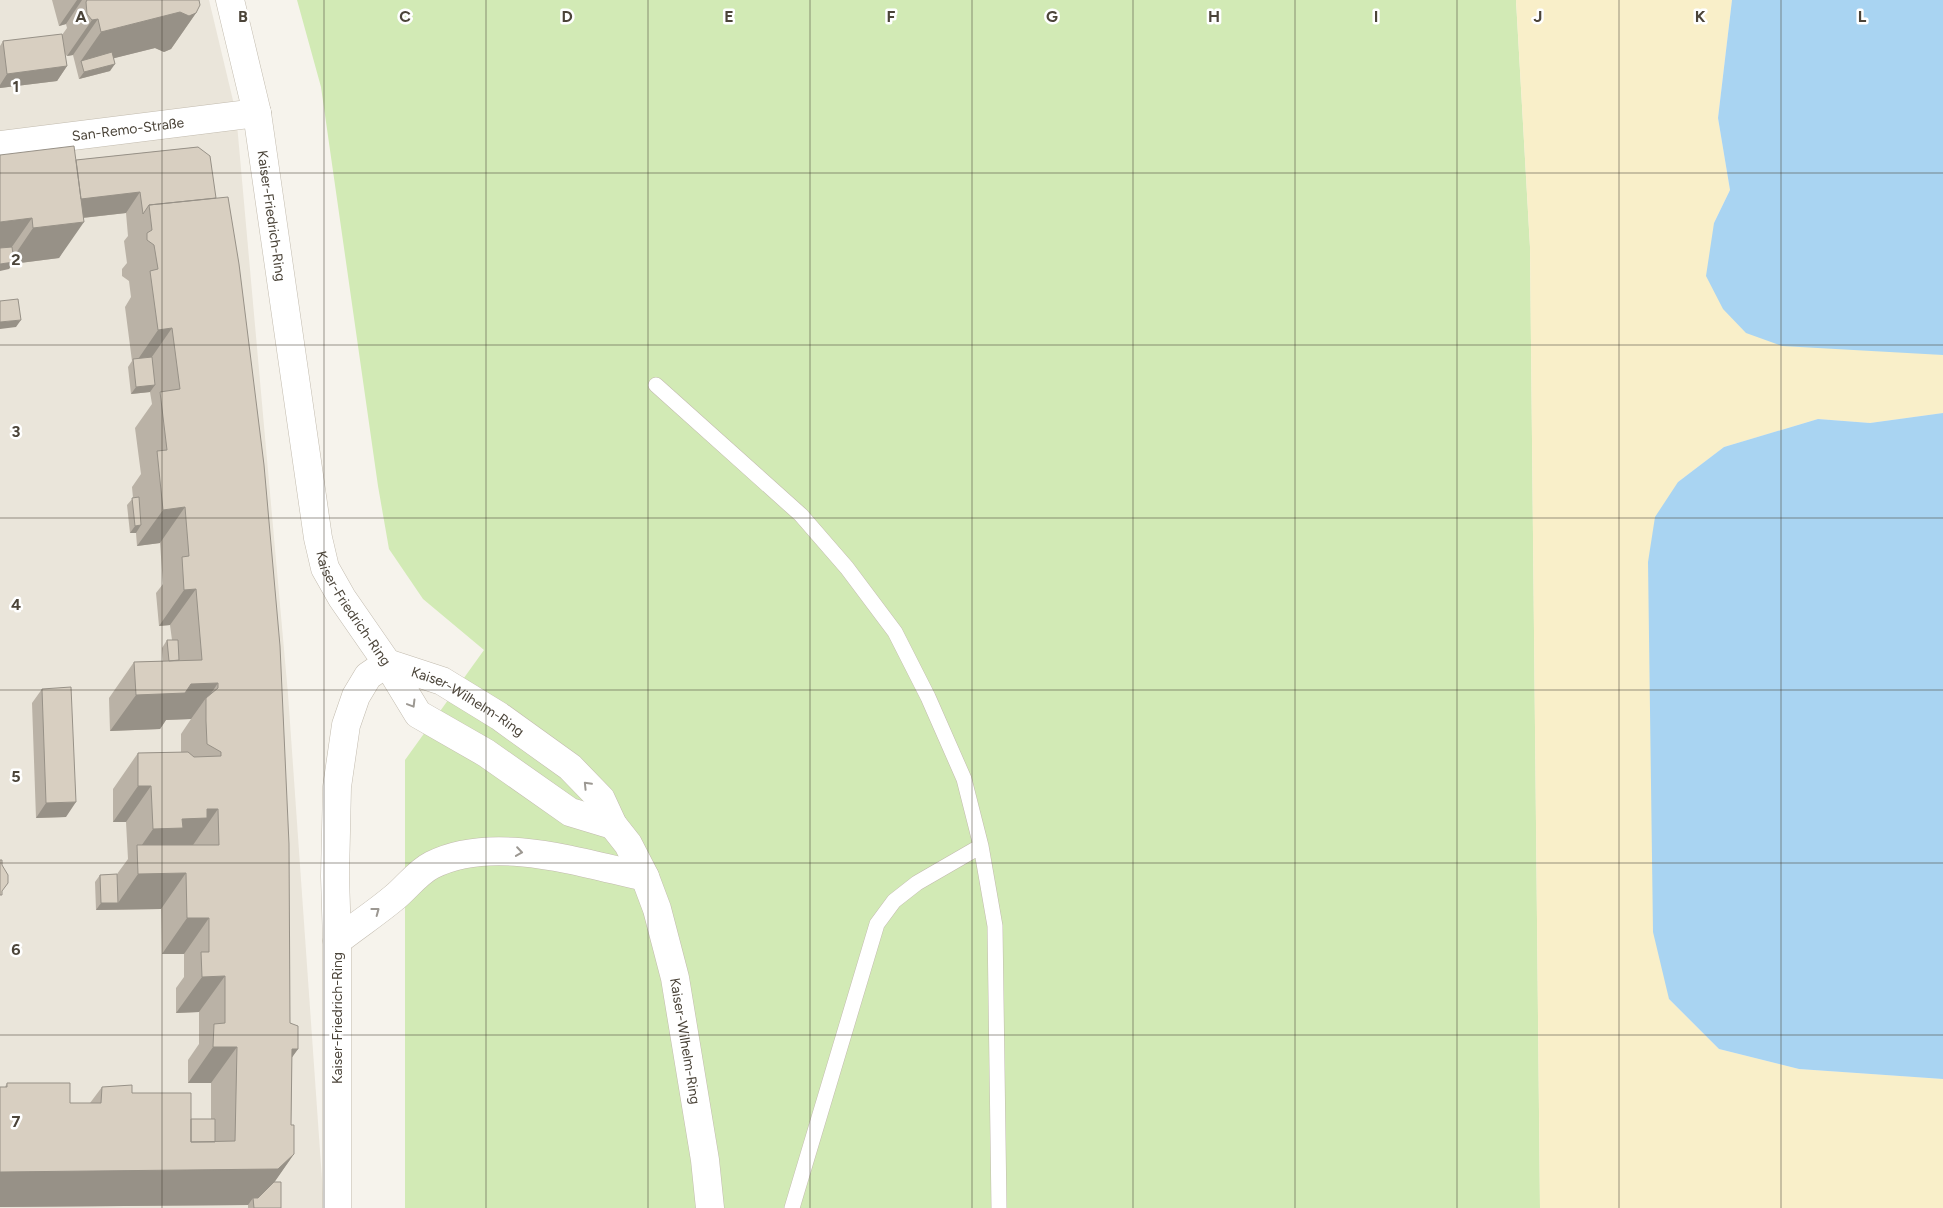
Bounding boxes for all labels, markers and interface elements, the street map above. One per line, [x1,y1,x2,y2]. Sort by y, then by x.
text: A [75,7,87,26]
text: B [238,7,248,26]
text: C [399,7,411,26]
text: D [561,7,573,26]
text: E [724,7,734,26]
text: F [887,7,896,26]
text: G [1046,7,1058,26]
text: H [1208,7,1220,26]
text: I [1374,7,1378,26]
text: J [1534,7,1542,26]
text: K [1695,7,1706,26]
text: L [1858,7,1867,26]
text: 1 [13,77,19,96]
street label: San-Remo-Straße [71,114,186,144]
street label: Kaiser-Friedrich-Ring [254,149,290,282]
text: 2 [11,250,21,269]
text: 3 [12,422,21,441]
street label: Kaiser-Friedrich-Ring [313,549,395,669]
text: 4 [11,595,21,614]
street label: Kaiser-Wilhelm-Ring [409,663,528,740]
one-way arrow [406,699,416,708]
text: 5 [11,767,21,786]
one-way arrow [584,782,593,791]
one-way arrow [516,846,524,857]
one-way arrow [370,909,379,917]
text: 6 [11,940,21,959]
street label: Kaiser-Friedrich-Ring [329,952,346,1084]
street label: Kaiser-Wilhelm-Ring [667,977,704,1105]
text: 7 [12,1112,21,1131]

